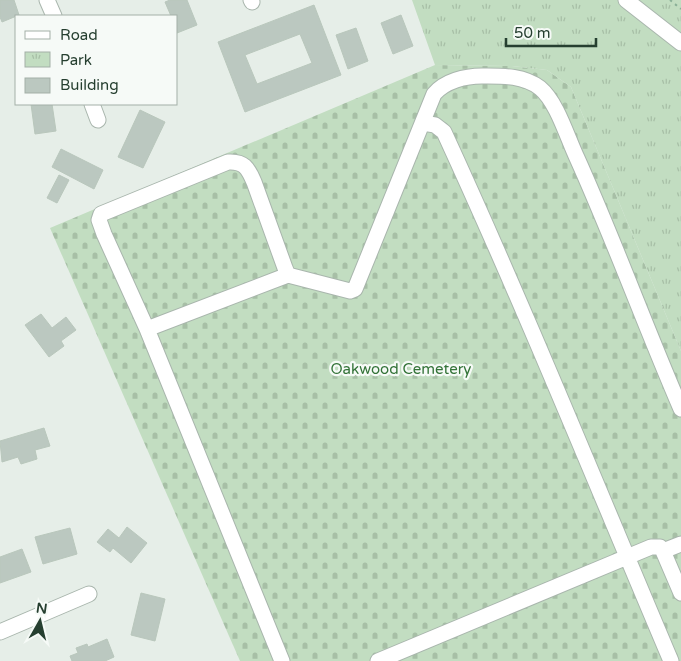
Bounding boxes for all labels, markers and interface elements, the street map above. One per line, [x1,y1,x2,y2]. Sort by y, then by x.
legend [15,15,178,105]
scale bar [506,15,596,47]
text: 50 m [514,24,551,42]
text: Road [60,26,98,44]
text: Park [60,51,92,69]
text: Building [60,76,119,94]
park label: Oakwood Cemetery [331,360,471,378]
north arrow [15,596,65,646]
text: N [35,599,48,618]

